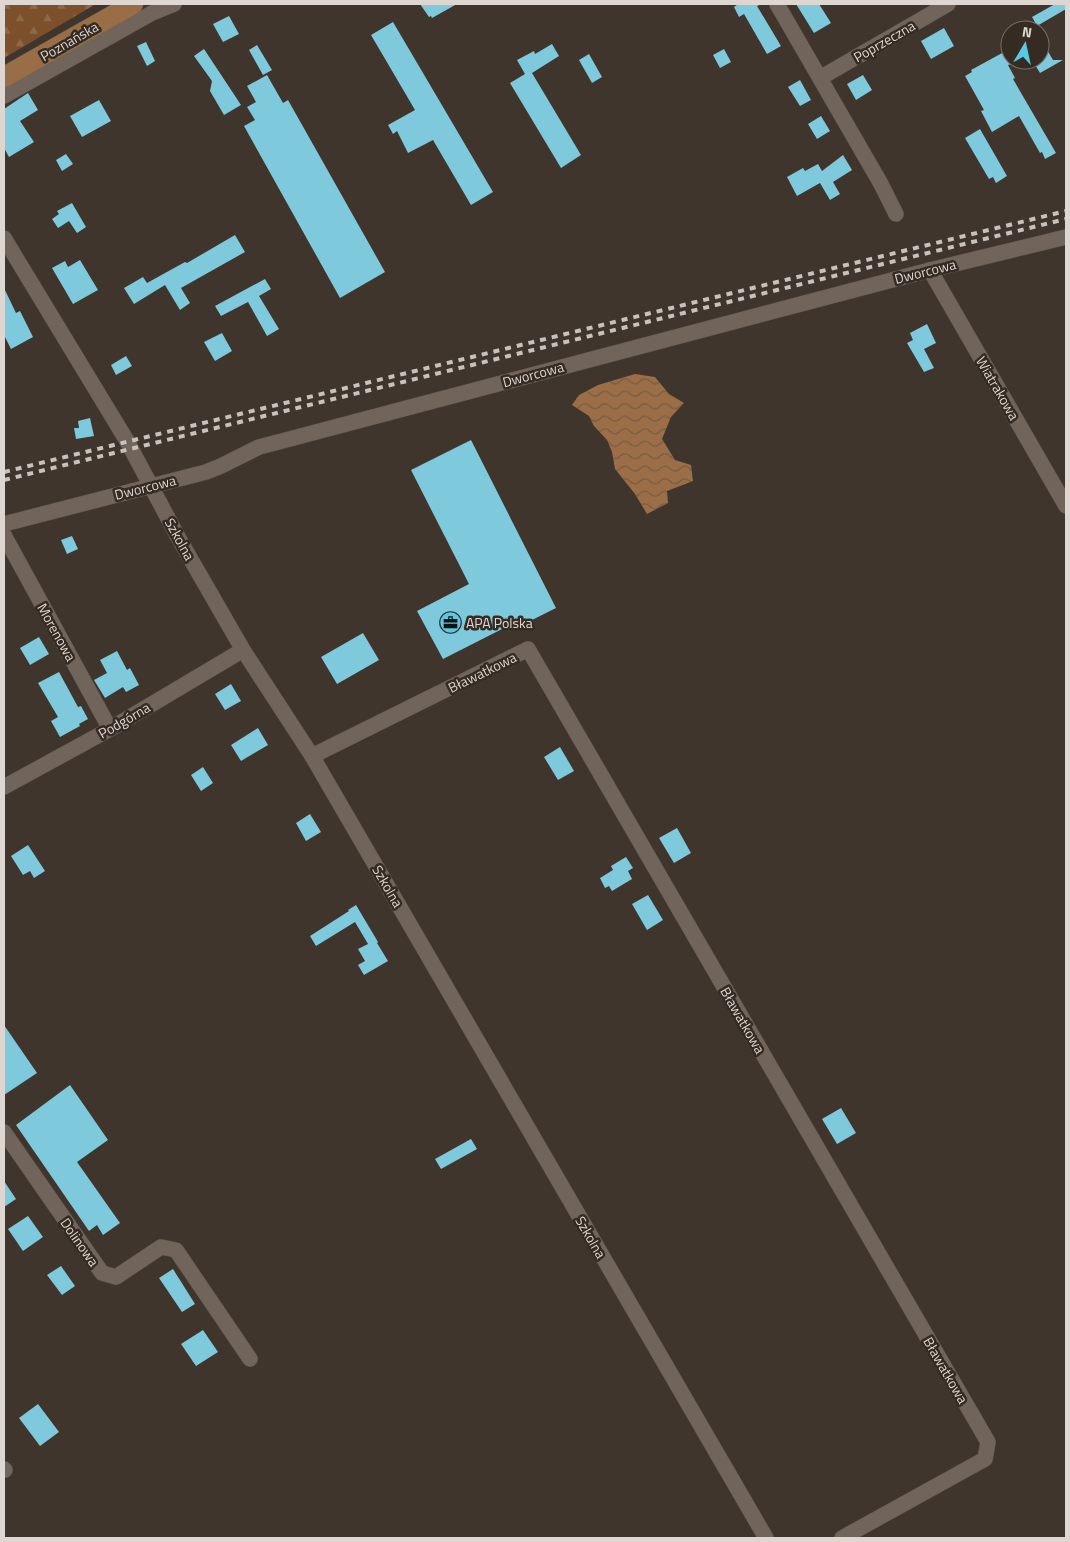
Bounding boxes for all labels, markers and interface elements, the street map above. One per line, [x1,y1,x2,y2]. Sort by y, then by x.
street label: Poprzeczna [849,15,919,67]
street label: Poznańska [36,16,102,66]
north arrow [1000,20,1050,70]
text: N [1021,21,1034,43]
street label: Dworcowa [892,253,958,289]
street label: Wiatrakowa [971,352,1025,424]
street label: Dworcowa [500,356,566,392]
street label: Dworcowa [112,469,178,505]
street label: Szkolna [160,514,200,564]
street label: Morenowa [32,599,82,665]
office icon: APA Polska [438,610,462,634]
place label: APA Polska [466,612,533,633]
street label: Bławatkowa [444,646,520,698]
street label: Podgórna [94,697,154,743]
street label: Szkolna [368,861,408,911]
street label: Bławatkowa [715,983,771,1057]
street label: Szkolna [571,1212,611,1262]
street label: Dolinowa [56,1213,104,1271]
street label: Bławatkowa [918,1333,974,1407]

